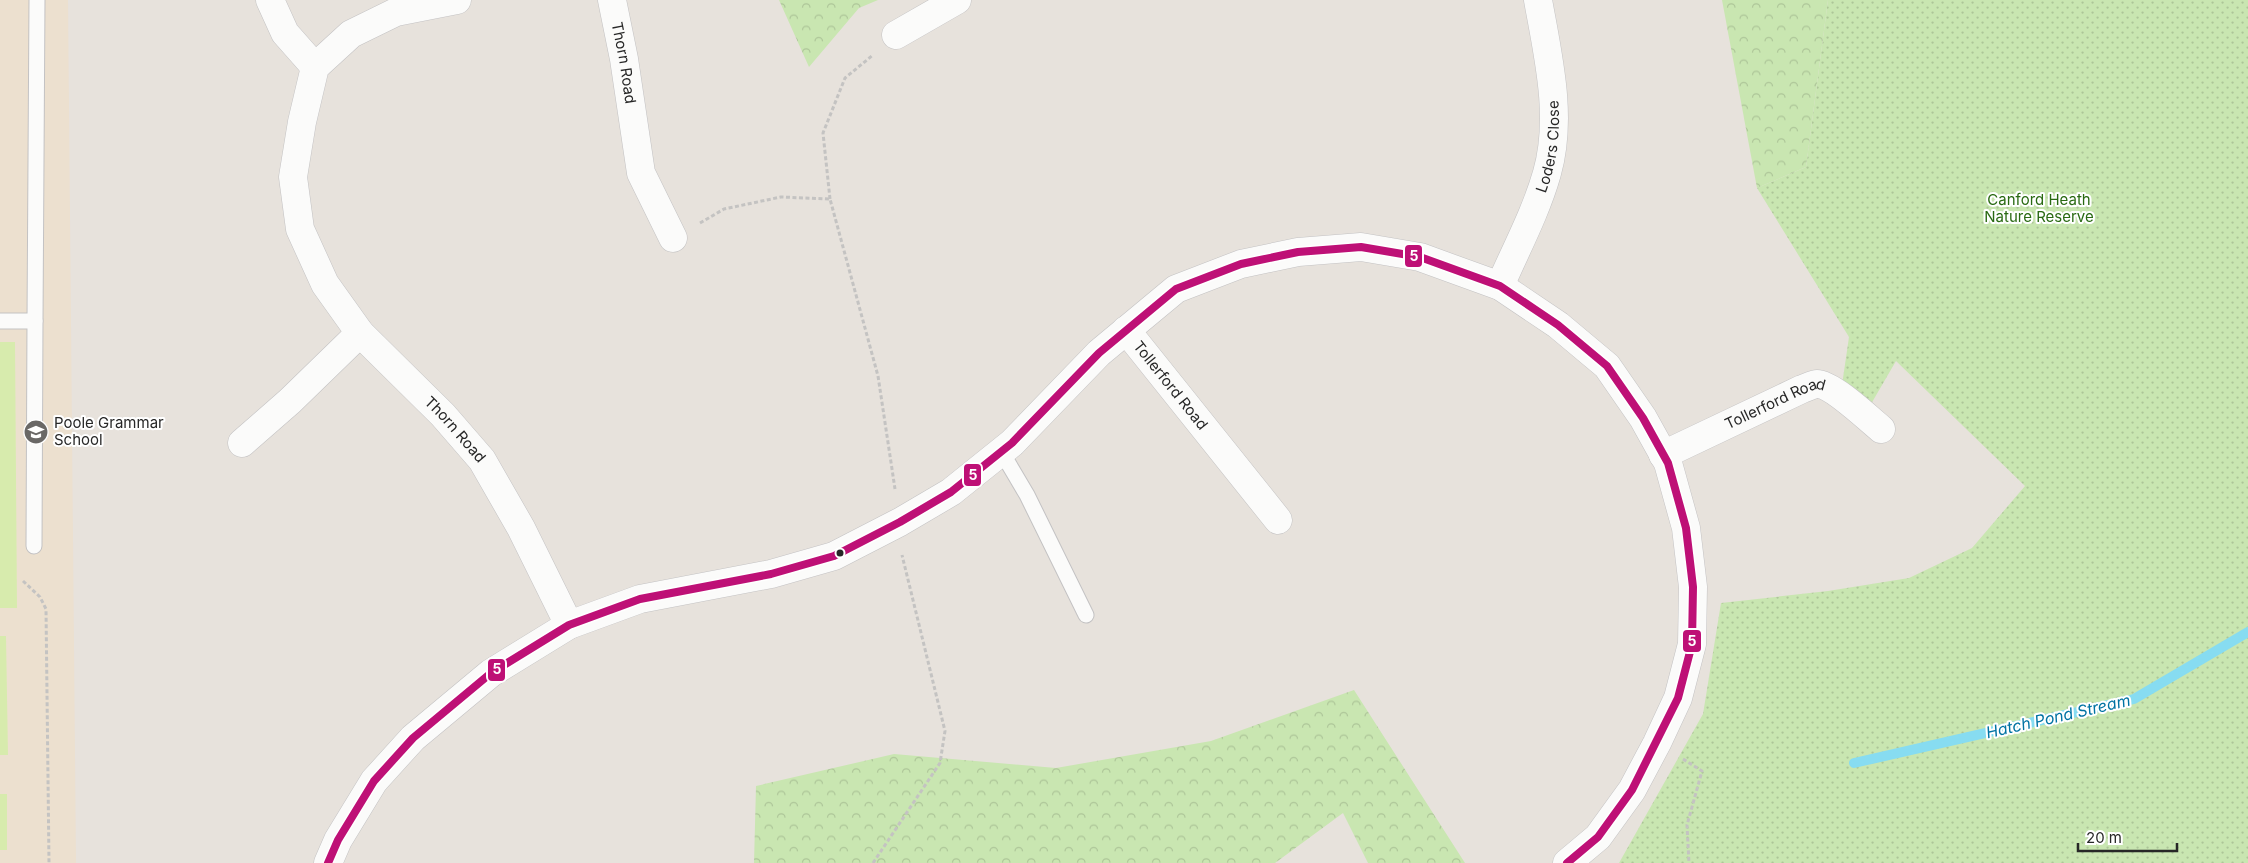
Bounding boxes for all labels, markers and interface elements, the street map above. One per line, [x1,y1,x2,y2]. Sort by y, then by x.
street label: Thorn Road [608,20,641,105]
street label: Loders Close [1531,100,1563,195]
park label: Canford Heath Nature Reserve [1984,190,2094,226]
line badge: 5 [1404,244,1423,268]
text: 5 [1410,247,1419,264]
street label: Tollerford Road [1129,337,1212,433]
street label: Tollerford Road [1722,374,1828,433]
street label: Thorn Road [421,392,490,466]
place label: Poole Grammar School [54,413,164,449]
school or university icon: Poole Grammar School [23,419,49,445]
line badge: 5 [963,463,982,487]
text: 5 [969,466,978,483]
unlabelled marker [835,548,845,558]
line badge: 5 [1682,629,1702,653]
text: 5 [1688,632,1697,649]
line badge: 5 [487,658,506,682]
text: 5 [493,660,502,677]
water label: Hatch Pond Stream [1984,690,2132,742]
scale bar [2078,820,2177,852]
text: 20 m [2086,828,2122,847]

